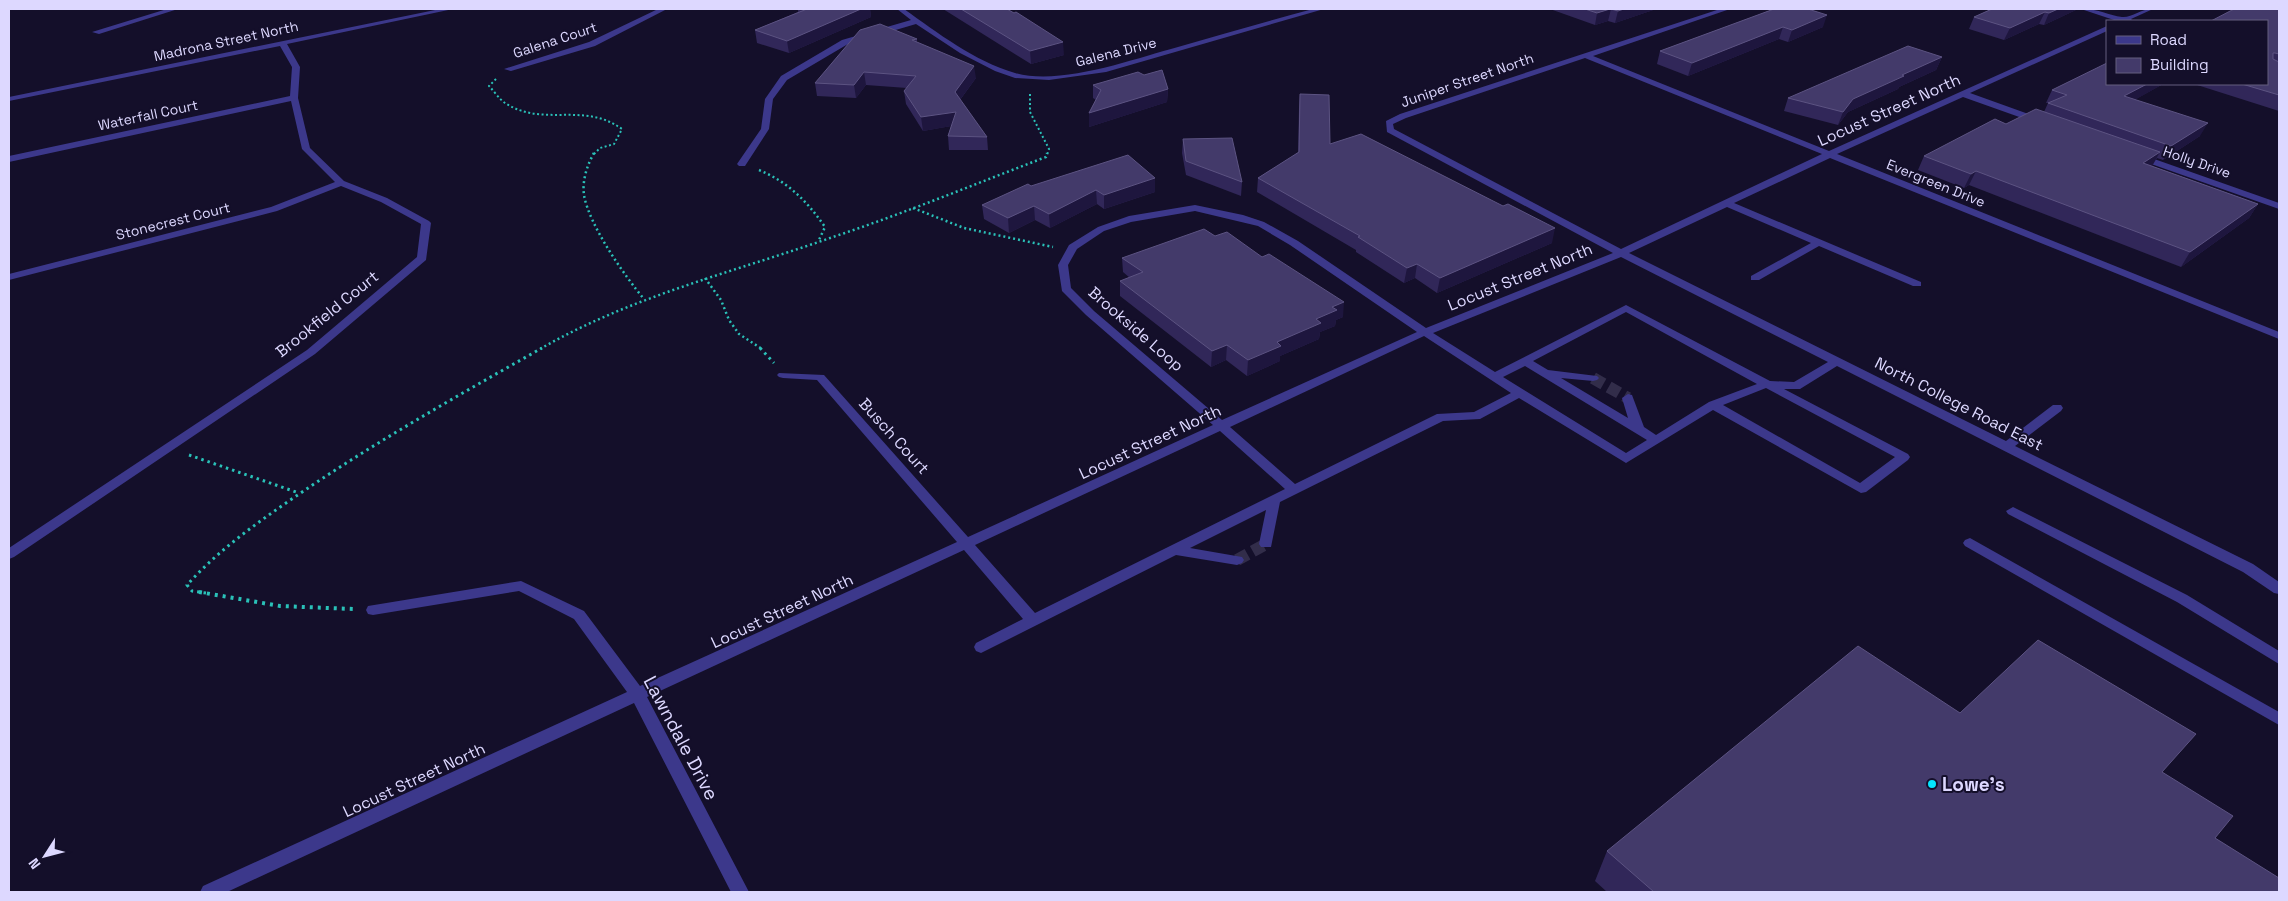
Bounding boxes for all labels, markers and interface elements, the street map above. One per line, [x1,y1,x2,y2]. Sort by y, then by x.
street label: Madrona Street North [152,17,300,65]
street label: Galena Court [511,18,599,62]
legend [2106,20,2268,85]
text: Road [2150,30,2187,49]
street label: Galena Drive [1074,33,1158,71]
street label: Juniper Street North [1398,49,1536,111]
text: Building [2150,55,2209,74]
street label: Locust Street North [1814,69,1964,151]
street label: Waterfall Court [96,96,200,134]
street label: Holly Drive [2161,142,2233,182]
street label: Evergreen Drive [1884,155,1988,211]
street label: Stonecrest Court [114,198,232,244]
street label: Locust Street North [1444,238,1596,316]
street label: Brookfield Court [271,266,383,362]
street label: Brookside Loop [1084,282,1188,376]
street label: North College Road East [1871,352,2047,456]
street label: Busch Court [854,393,934,479]
street label: Locust Street North [1076,400,1224,484]
street label: Locust Street North [708,569,856,653]
street label: Lawndale Drive [638,671,724,805]
street label: Locust Street North [340,738,488,822]
place label: Lowe's [1942,772,2005,797]
marker: Lowe's [1926,778,1938,790]
north arrow [20,831,70,881]
text: N [24,855,45,873]

